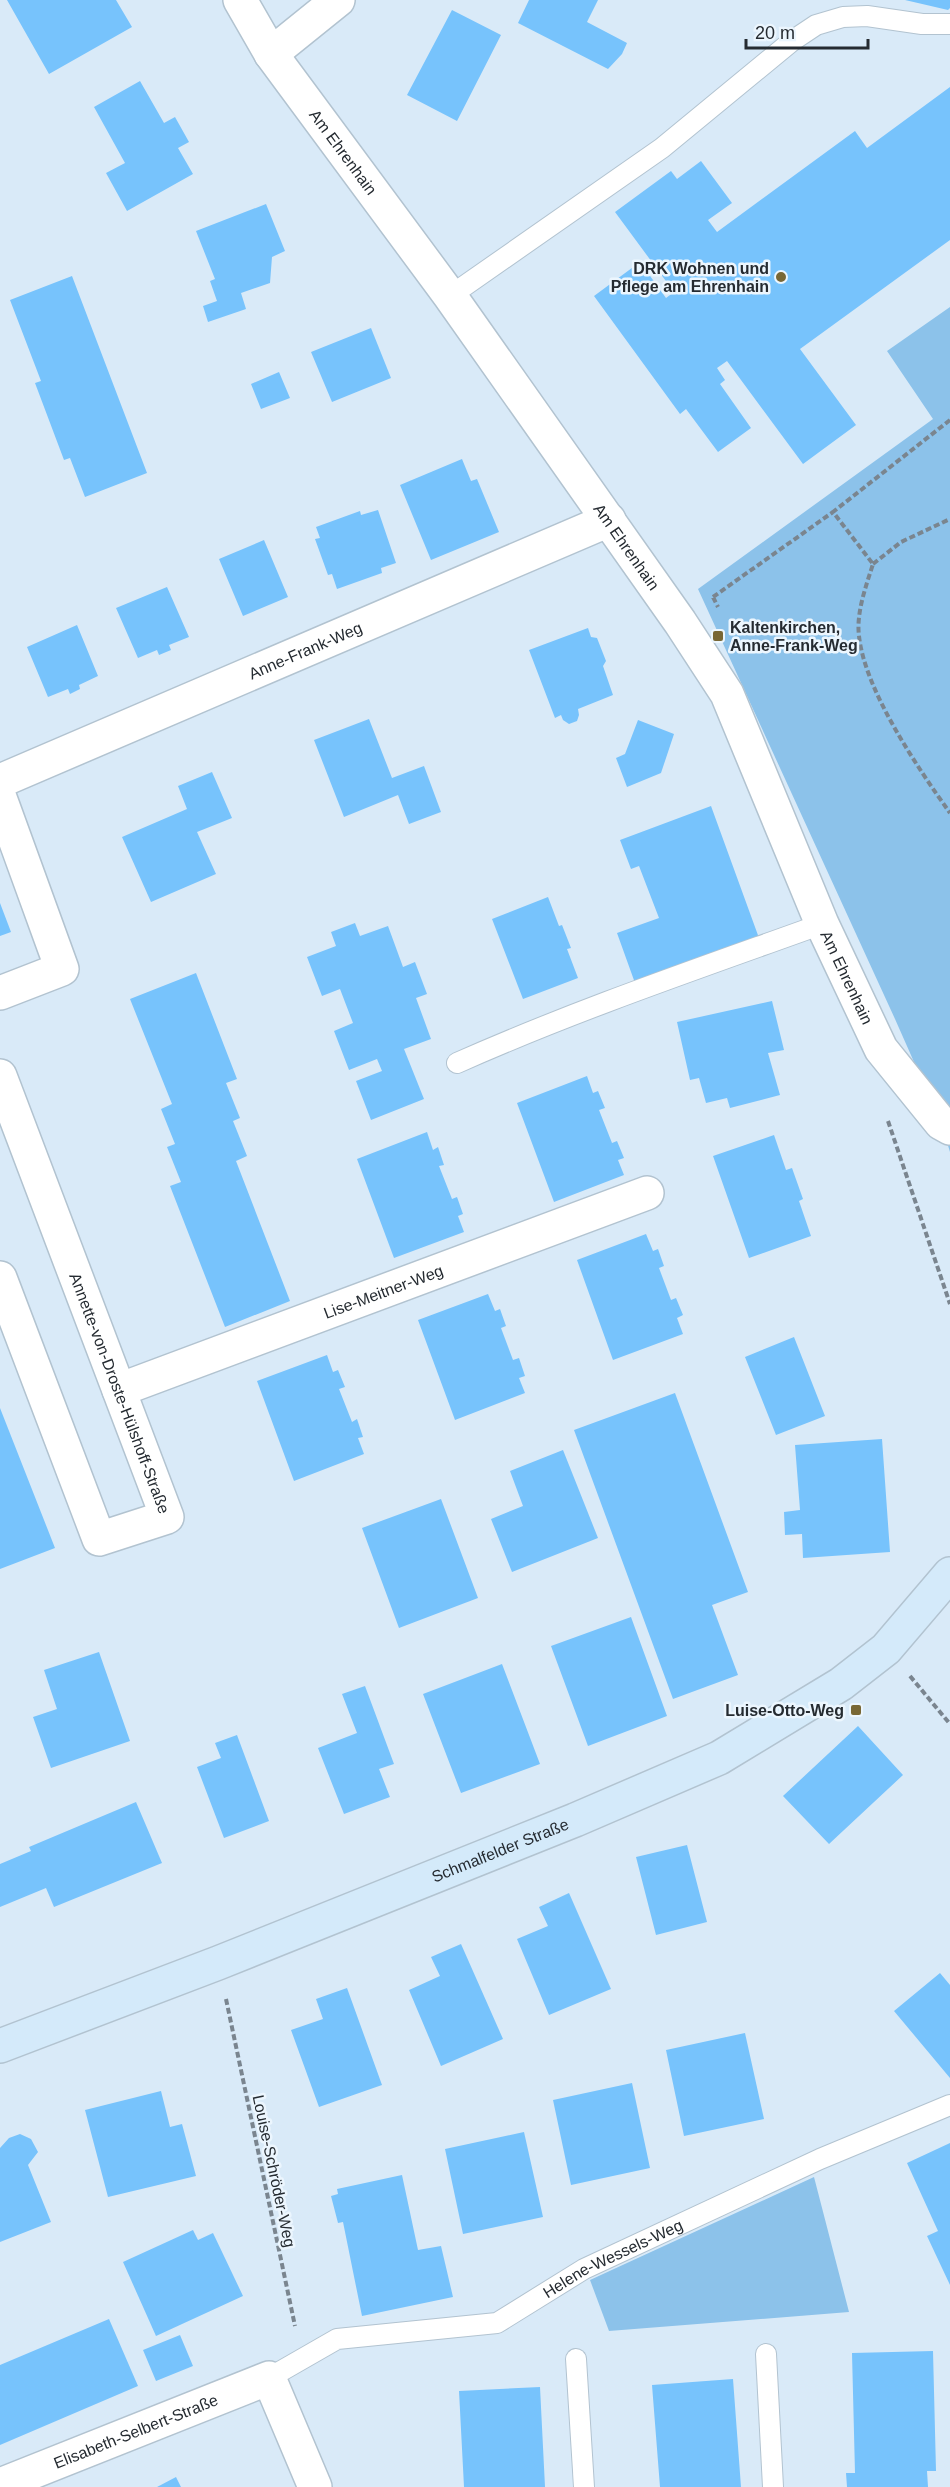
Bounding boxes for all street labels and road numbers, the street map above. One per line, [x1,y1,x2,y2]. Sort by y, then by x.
street label: Am Ehrenhain [306,106,380,198]
street label: Am Ehrenhain [591,500,663,593]
street label: Anne-Frank-Weg [246,618,364,682]
street label: Am Ehrenhain [818,928,876,1027]
street label: Lise-Meitner-Weg [321,1261,445,1321]
street label: Annette-von-Droste-Hülshoff-Straße [67,1270,173,1516]
street label: Schmalfelder Straße [429,1815,571,1885]
street label: Louise-Schröder-Weg [250,2093,298,2249]
street label: Helene-Wessels-Weg [540,2216,685,2301]
street label: Elisabeth-Selbert-Straße [51,2391,220,2471]

